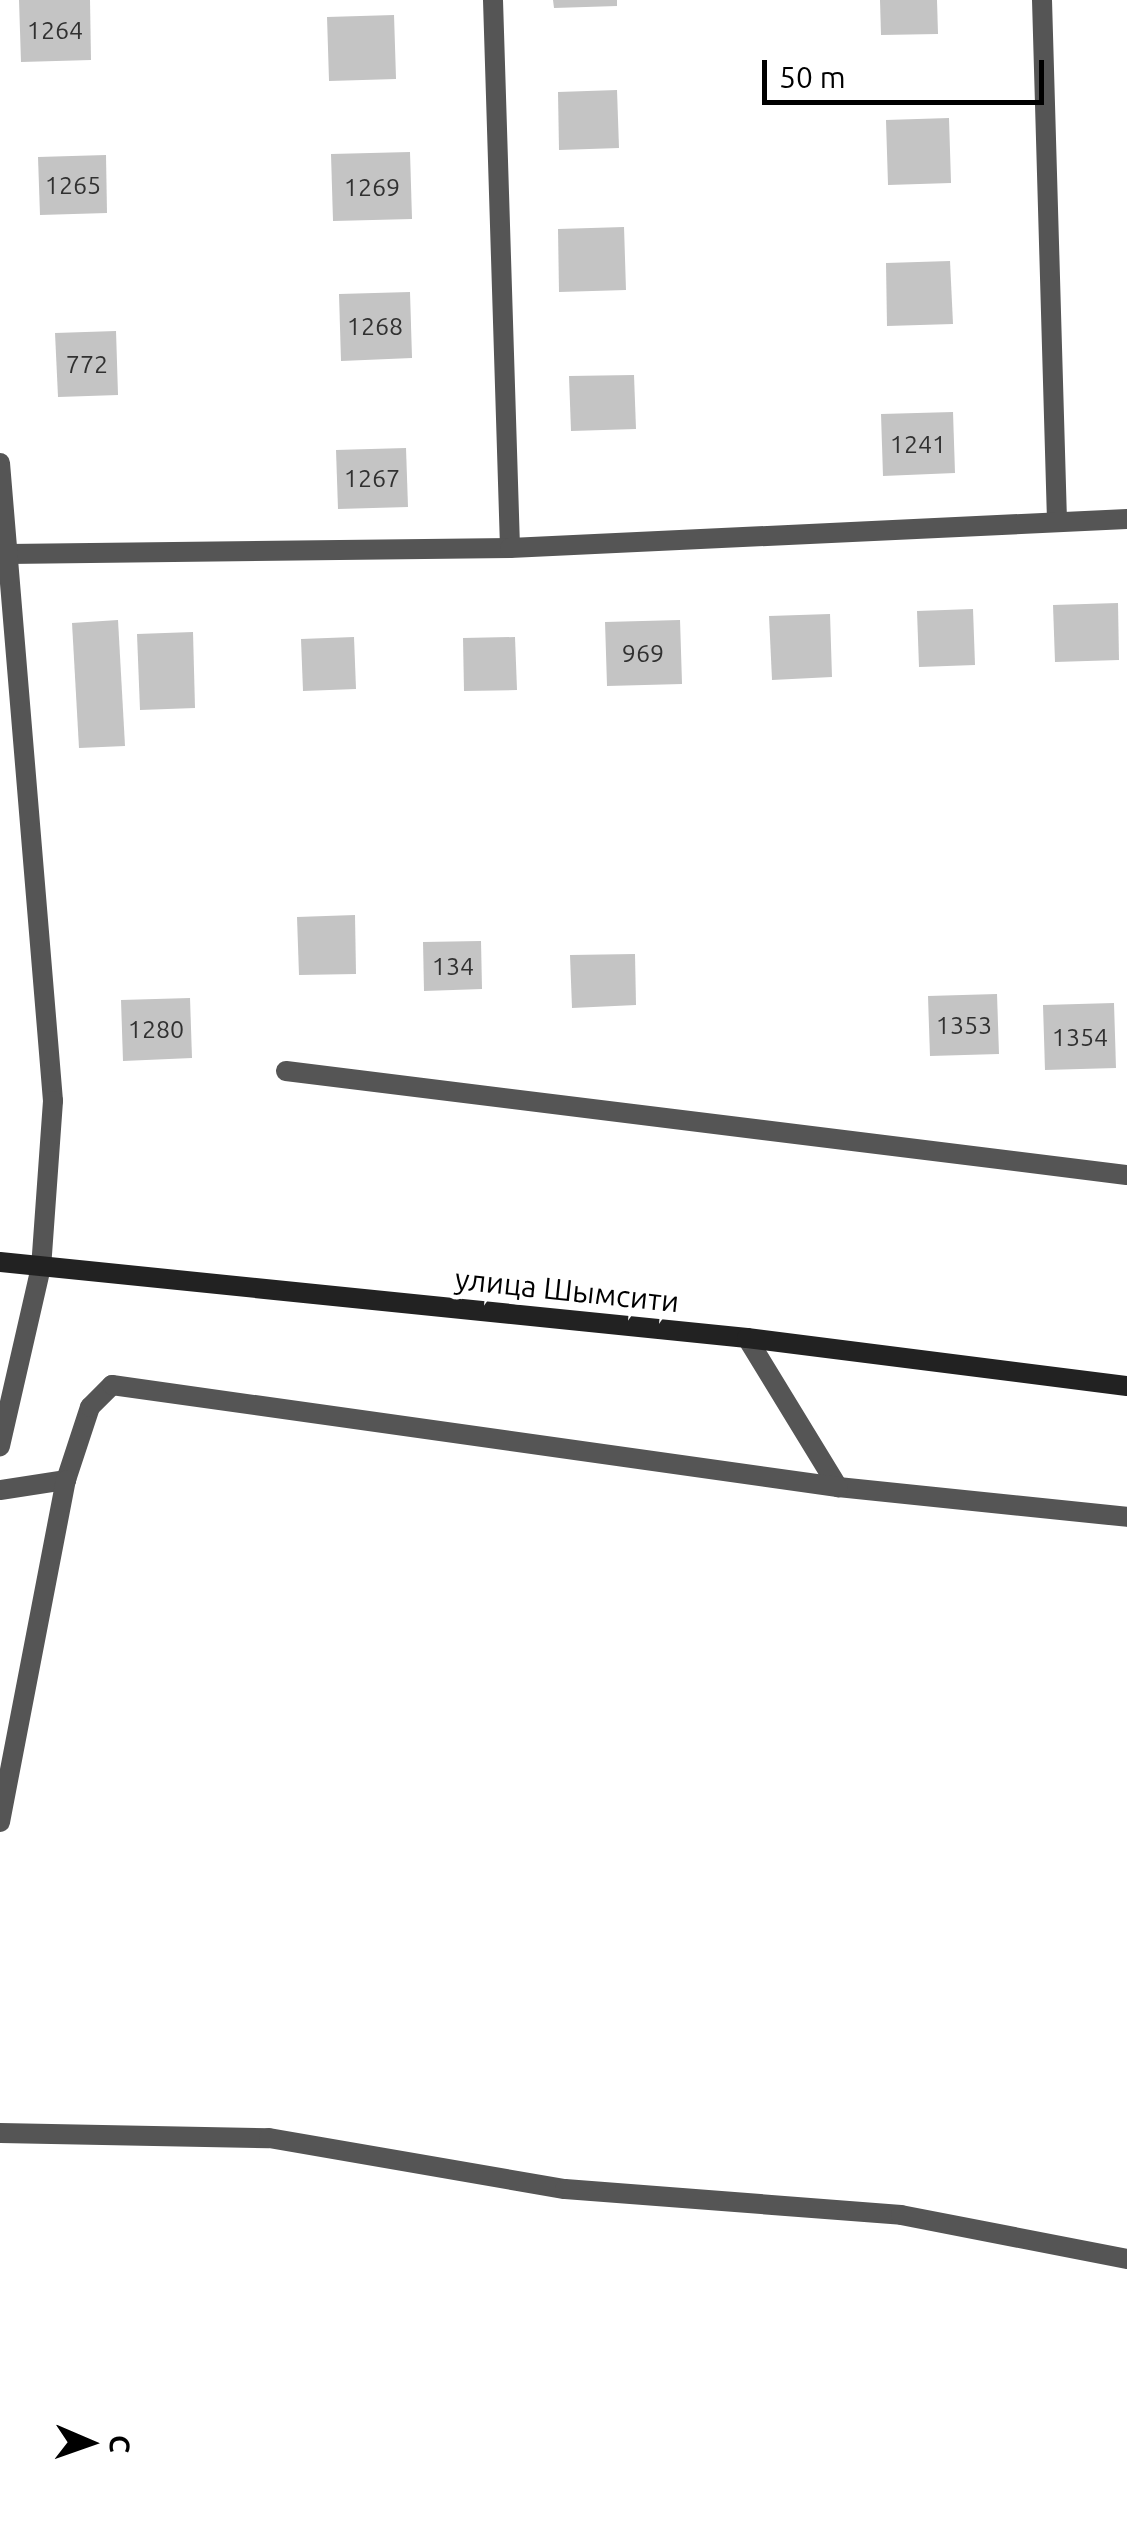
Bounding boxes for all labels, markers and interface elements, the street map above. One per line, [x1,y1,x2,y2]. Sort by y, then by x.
house number: 1264 [27,15,83,45]
scale bar [767,40,1050,102]
text: 50 m [779,60,846,94]
house number: 1265 [45,170,101,200]
house number: 1269 [344,172,400,202]
house number: 1268 [347,311,403,341]
house number: 772 [66,349,108,379]
house number: 1241 [890,429,946,459]
house number: 1267 [344,463,400,493]
house number: 969 [622,638,664,668]
house number: 134 [432,951,474,981]
house number: 1353 [936,1010,992,1040]
house number: 1280 [128,1014,184,1044]
house number: 1354 [1052,1022,1108,1052]
street label: улица Шымсити [453,1260,681,1320]
north arrow [40,2393,140,2493]
text: С [105,2435,136,2454]

